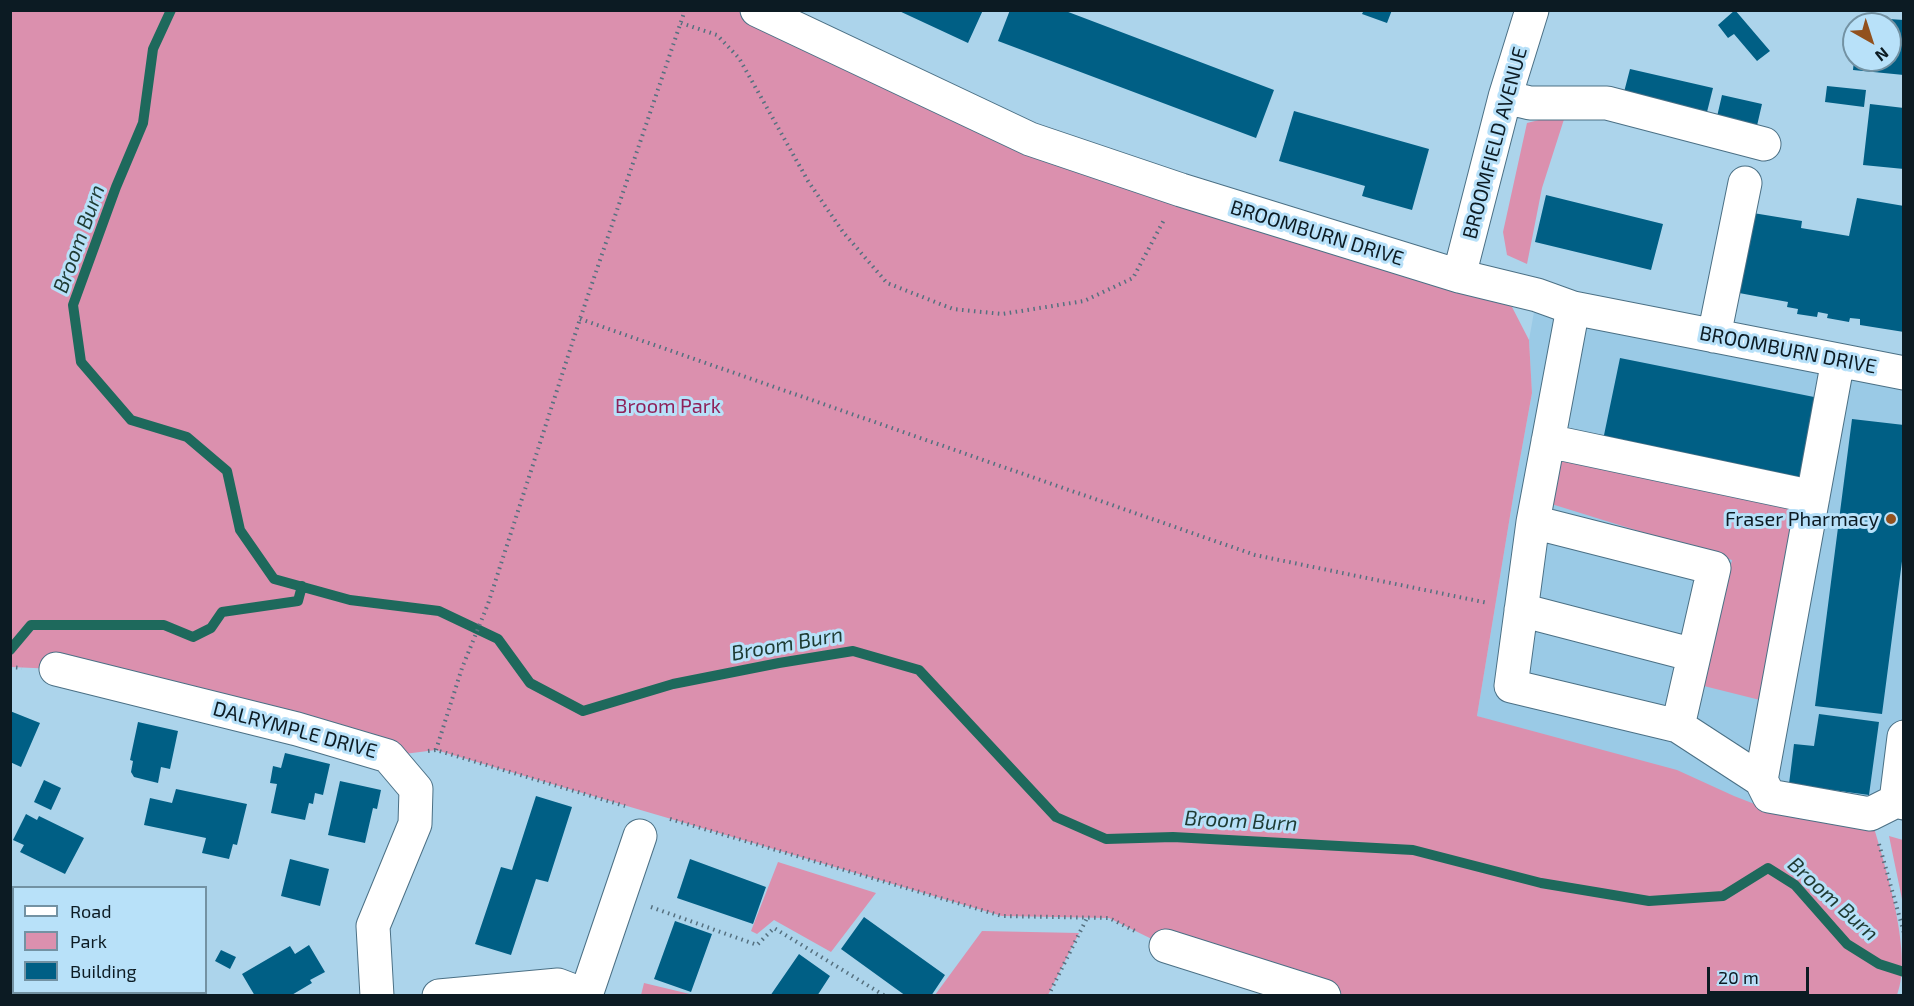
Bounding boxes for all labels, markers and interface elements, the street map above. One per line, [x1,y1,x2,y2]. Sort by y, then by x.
north arrow [1842,12,1902,72]
street label: BROOMFIELD AVENUE [1458,44,1532,242]
text: N [1872,44,1893,66]
water label: Broom Burn [48,181,110,297]
street label: BROOMBURN DRIVE [1227,195,1407,271]
street label: BROOMBURN DRIVE [1697,321,1879,379]
park label: Broom Park [615,394,721,418]
place label: Fraser Pharmacy [1725,507,1879,531]
marker: Fraser Pharmacy [1884,512,1898,526]
water label: Broom Burn [729,622,845,666]
street label: DALRYMPLE DRIVE [210,697,380,763]
water label: Broom Burn [1184,805,1298,837]
water label: Broom Burn [1783,852,1883,946]
legend [12,886,207,994]
text: Road [70,900,111,922]
text: Park [70,930,107,952]
scale bar [1710,955,1812,993]
text: Building [70,960,137,982]
text: 20 m [1718,966,1759,988]

